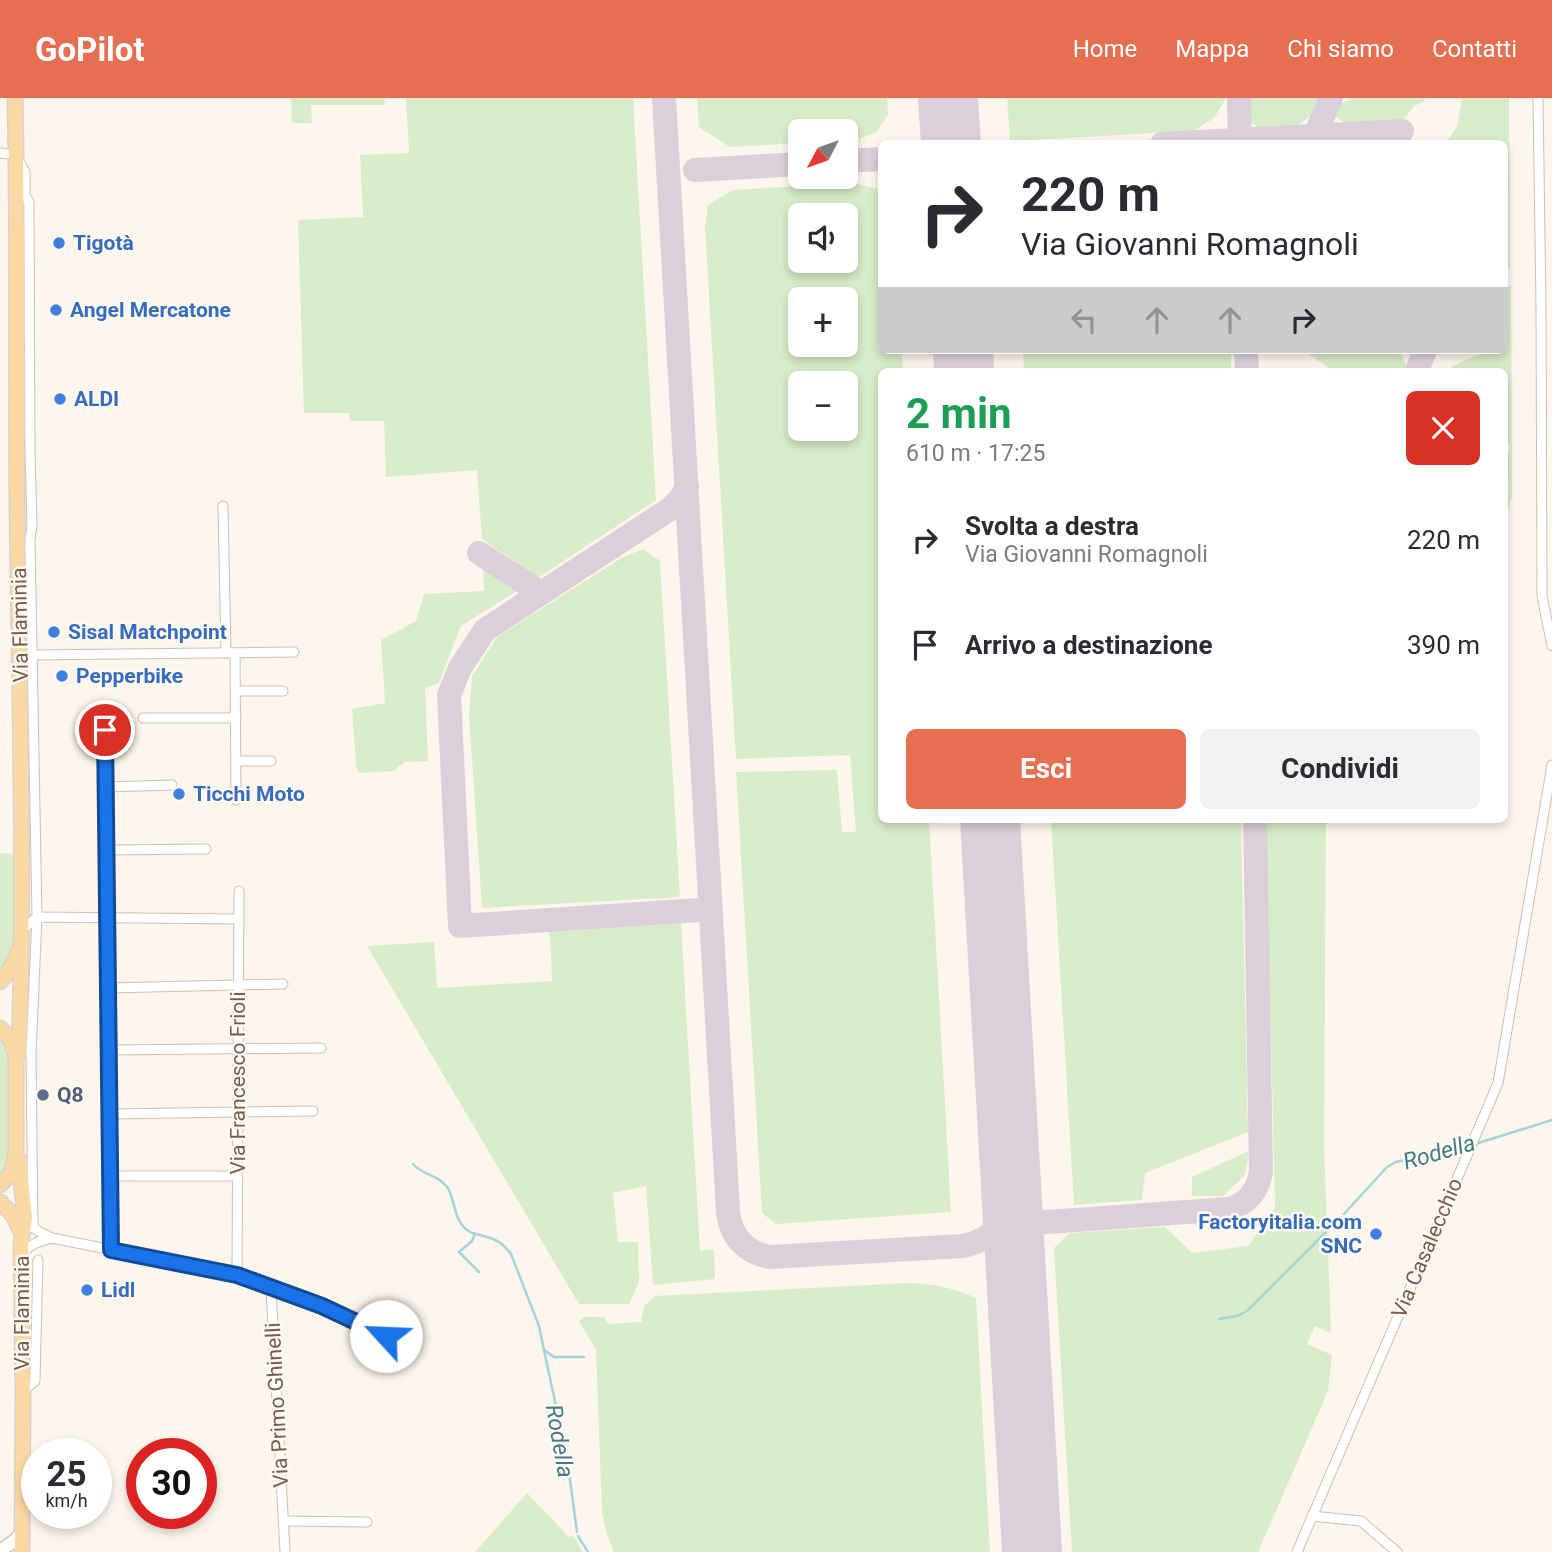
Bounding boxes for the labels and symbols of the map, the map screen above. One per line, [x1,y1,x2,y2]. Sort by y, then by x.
north arrow [788,119,858,189]
place label: Tigotà [73,231,134,255]
marker: Tigotà [51,235,67,251]
place label: Angel Mercatone [70,298,231,322]
marker: Angel Mercatone [48,302,64,318]
place label: ALDI [74,387,119,411]
marker: ALDI [52,391,68,407]
street label: Via Flaminia [7,567,33,683]
place label: Sisal Matchpoint [68,620,227,644]
marker: Sisal Matchpoint [46,624,62,640]
place label: Pepperbike [76,664,183,688]
marker: Pepperbike [54,668,70,684]
pin [75,700,135,760]
place label: Ticchi Moto [193,782,305,806]
marker: Ticchi Moto [171,786,187,802]
street label: Via Francesco Frioli [226,991,250,1175]
place label: Q8 [57,1083,84,1107]
marker: Q8 [35,1087,51,1103]
water label: Rodella [1400,1129,1478,1176]
street label: Via Casalecchio [1387,1175,1467,1321]
place label: Factoryitalia.com SNC [1198,1210,1362,1258]
marker: Factoryitalia.com SNC [1368,1226,1384,1242]
street label: Via Flaminia [10,1256,34,1370]
place label: Lidl [101,1278,135,1302]
marker: Lidl [79,1282,95,1298]
position arrow [349,1299,423,1373]
street label: Via Primo Ghinelli [261,1322,293,1488]
water label: Rodella [540,1402,579,1480]
speed limit sign: 30 [126,1438,217,1529]

